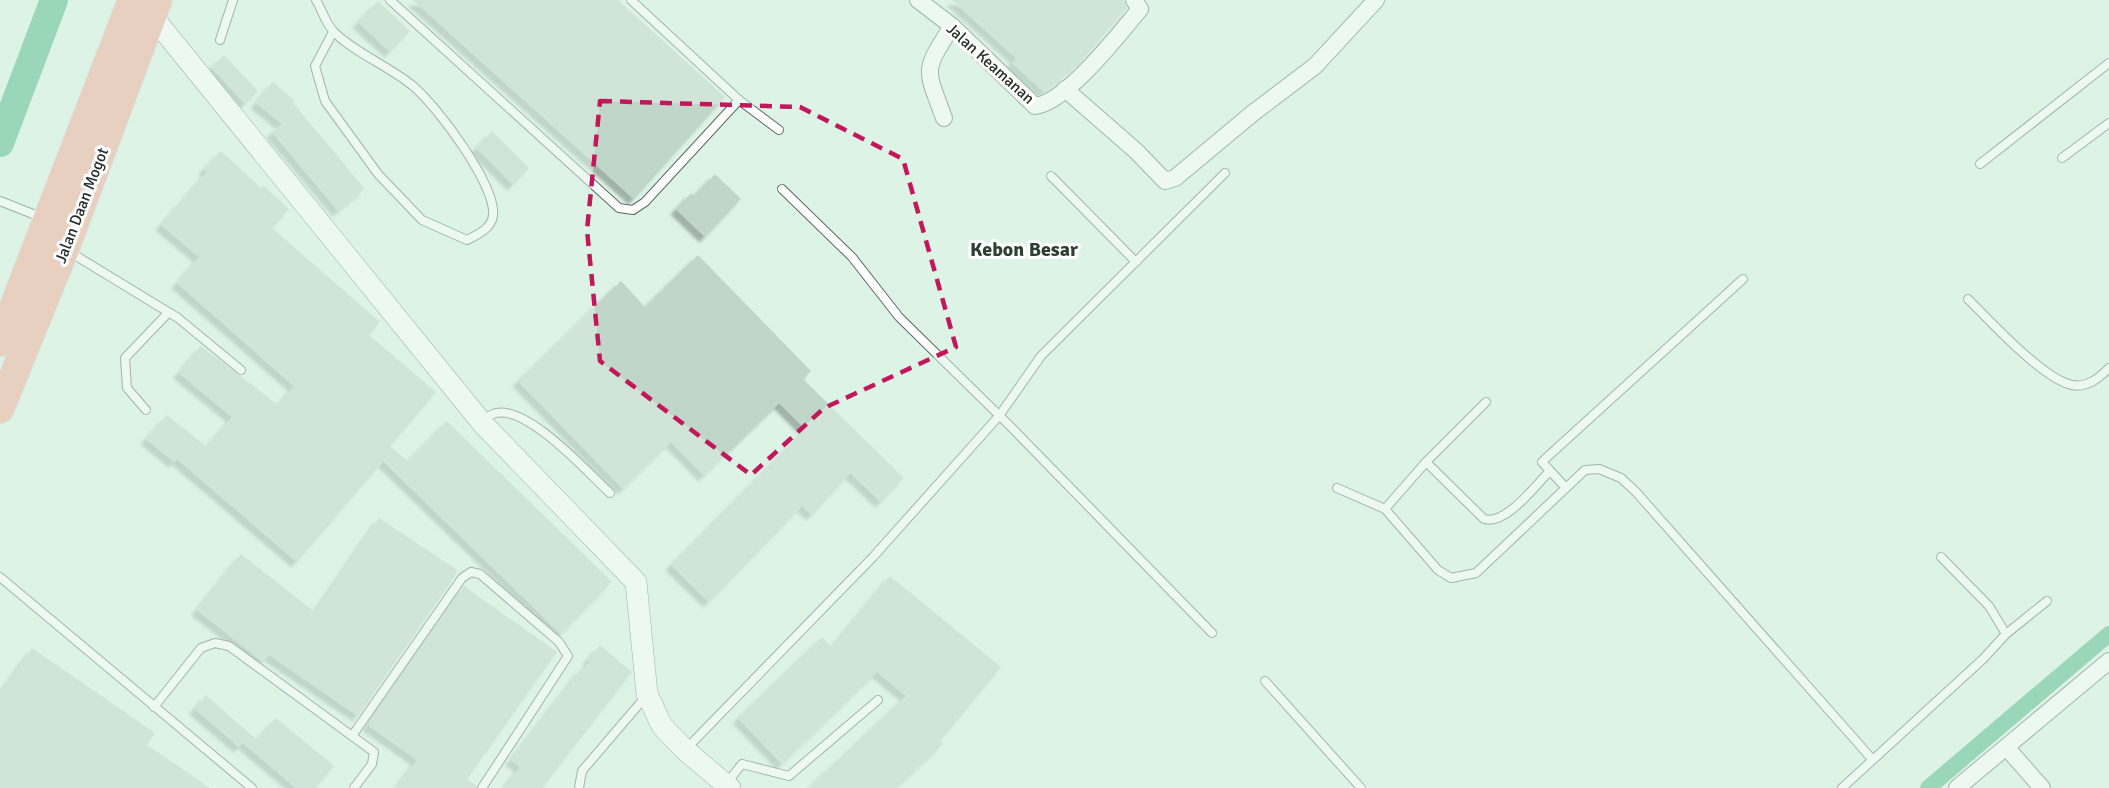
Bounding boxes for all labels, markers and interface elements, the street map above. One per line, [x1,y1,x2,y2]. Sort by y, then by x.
street label: Jalan Keamanan [942,19,1039,109]
street label: Jalan Daan Mogot [51,144,113,266]
district label: Kebon Besar [970,237,1078,262]

